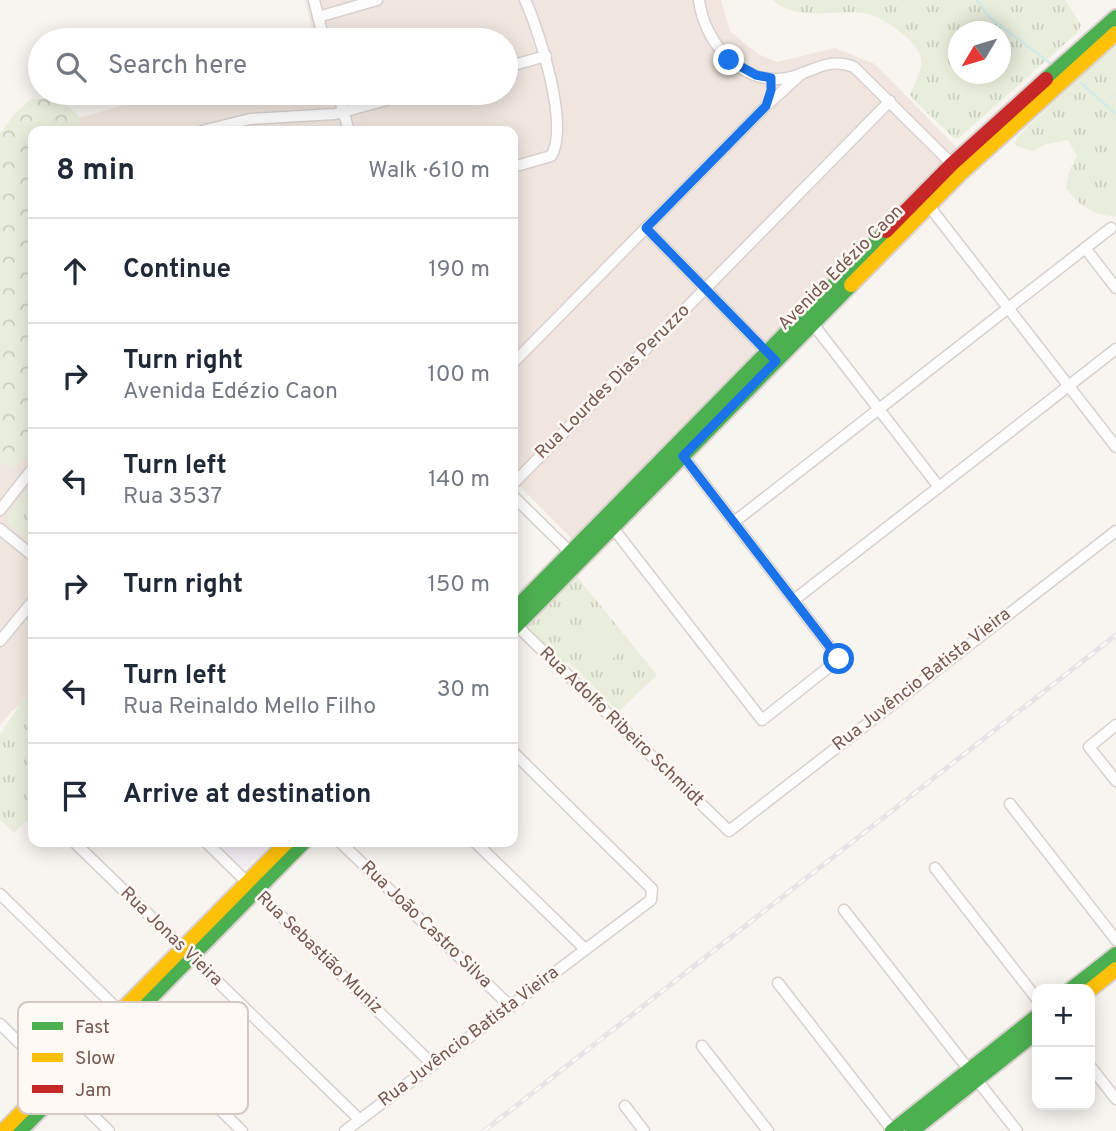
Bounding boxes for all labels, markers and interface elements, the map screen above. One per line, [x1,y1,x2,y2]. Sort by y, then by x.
north arrow [948,21,1011,84]
search box [28,28,518,105]
route end [713,44,744,75]
icon: search [52,48,90,86]
text: Search here [108,50,247,83]
text: 8 min [56,153,135,190]
text: Walk · 610 m [368,157,490,186]
street label: Avenida Edézio Caon [773,200,909,336]
icon: ahead [56,252,94,290]
text: Continue [123,254,231,287]
text: 190 m [428,256,490,285]
street label: Rua Lourdes Dias Peruzzo [531,300,695,464]
text: Turn right [123,345,243,378]
icon: right [56,357,94,395]
text: 100 m [427,361,490,390]
text: Avenida Edézio Caon [123,378,338,407]
text: Turn left [123,450,227,483]
icon: left [56,462,94,500]
text: 140 m [428,466,490,495]
text: Rua 3537 [123,483,222,512]
icon: right [56,567,94,605]
text: Turn right [123,569,243,602]
text: 150 m [428,571,490,600]
street label: Rua Juvêncio Batista Vieira [828,603,1016,757]
street label: Rua Adolfo Ribeiro Schmidt [534,642,708,812]
route start [823,643,854,674]
text: Turn left [123,660,227,693]
icon: left [56,672,94,710]
text: 30 m [437,676,490,705]
text: Rua Reinaldo Mello Filho [123,693,376,722]
icon: arrive [56,777,94,815]
text: Arrive at destination [123,779,371,812]
street label: Rua João Castro Silva [355,856,497,994]
street label: Rua Jonas Vieira [115,882,227,992]
street label: Rua Sebastião Muniz [251,887,387,1019]
street label: Rua Juvêncio Batista Vieira [374,962,564,1112]
map controls [1032,984,1095,1110]
button: + [1032,984,1095,1047]
legend [18,1002,248,1114]
text: Fast [75,1016,110,1040]
text: Slow [75,1047,115,1071]
button: − [1032,1047,1095,1110]
text: Jam [75,1079,112,1103]

